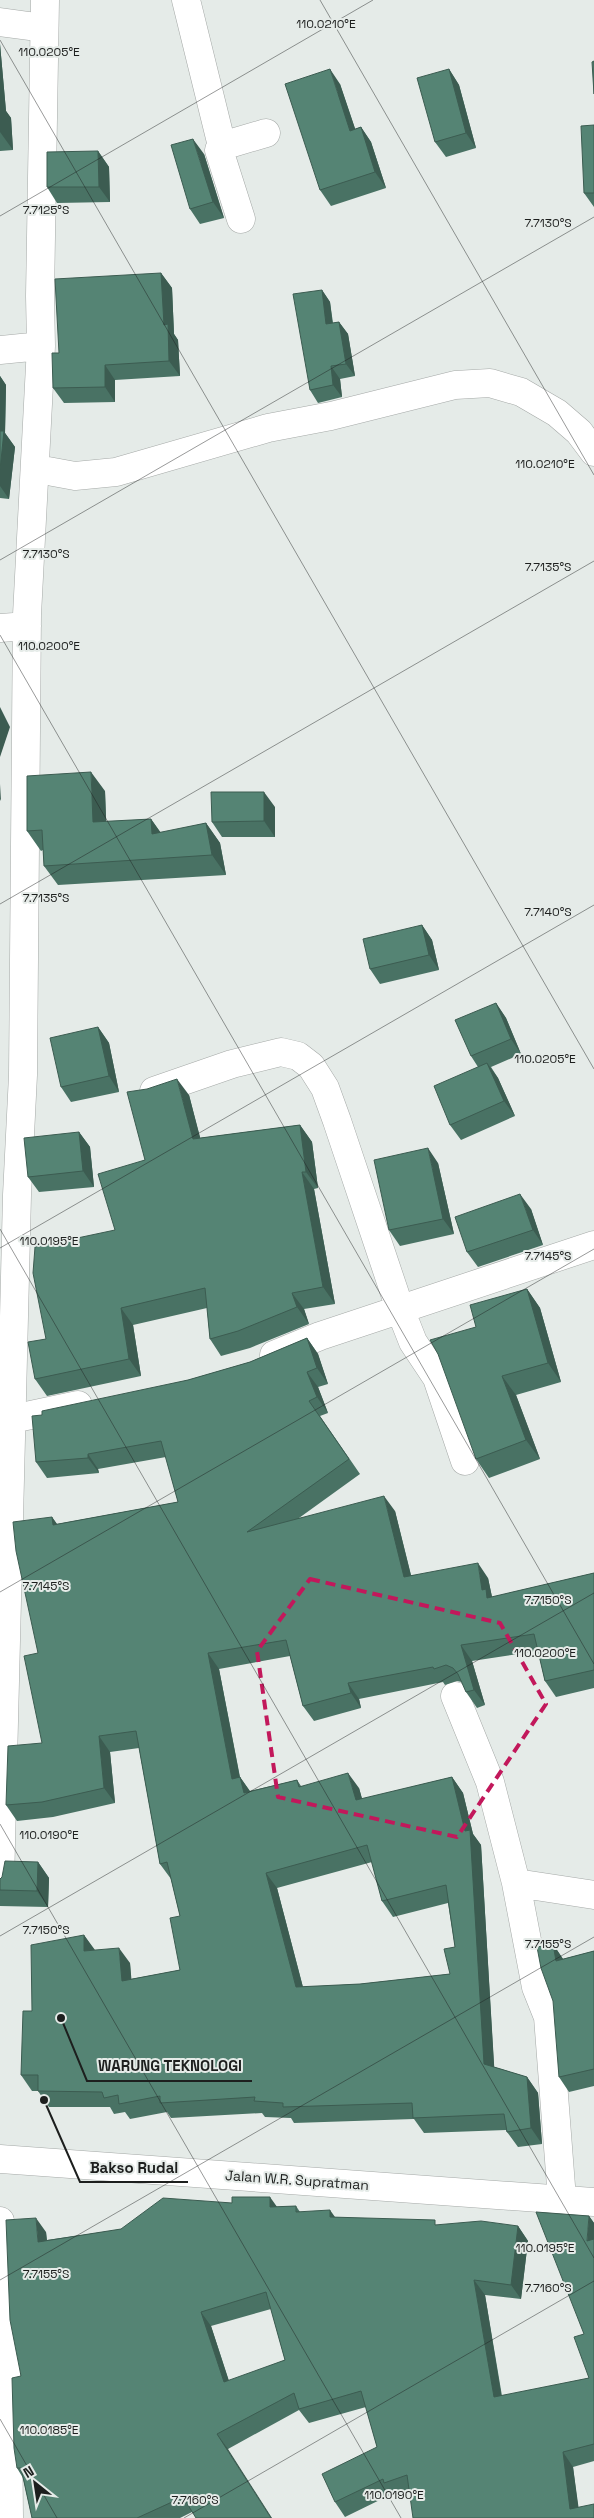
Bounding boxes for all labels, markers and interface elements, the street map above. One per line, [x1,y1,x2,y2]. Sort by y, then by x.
text: 110.0210°E [296,16,356,32]
text: 110.0205°E [18,44,80,60]
text: 7.7125°S [23,202,69,218]
text: 7.7130°S [524,215,572,231]
text: 110.0210°E [515,456,575,472]
text: 7.7130°S [22,546,70,562]
text: 7.7135°S [525,559,571,575]
text: 110.0200°E [18,638,80,654]
text: 7.7135°S [23,890,69,906]
text: 7.7140°S [524,904,572,920]
text: 110.0205°E [514,1051,576,1067]
text: 110.0195°E [20,1233,79,1249]
text: 7.7145°S [525,1248,571,1264]
text: 7.7145°S [23,1578,69,1594]
text: 7.7150°S [524,1592,572,1608]
text: 110.0200°E [514,1645,576,1661]
text: 110.0190°E [19,1827,79,1843]
text: 7.7150°S [22,1922,70,1938]
text: 7.7155°S [525,1936,571,1952]
callout: WARUNG TEKNOLOGI [87,2051,252,2081]
text: WARUNG TEKNOLOGI [98,2056,242,2075]
callout: Bakso Rudal [80,2152,188,2182]
text: Bakso Rudal [90,2158,178,2177]
street label: Jalan W.R. Supratman [224,2166,370,2194]
text: 110.0195°E [516,2240,575,2256]
text: 7.7155°S [23,2266,69,2282]
text: 7.7160°S [524,2280,572,2296]
text: 110.0185°E [19,2422,79,2438]
north arrow [10,2458,60,2508]
text: N [20,2462,37,2482]
text: 110.0190°E [364,2487,424,2503]
text: 7.7160°S [171,2492,219,2508]

